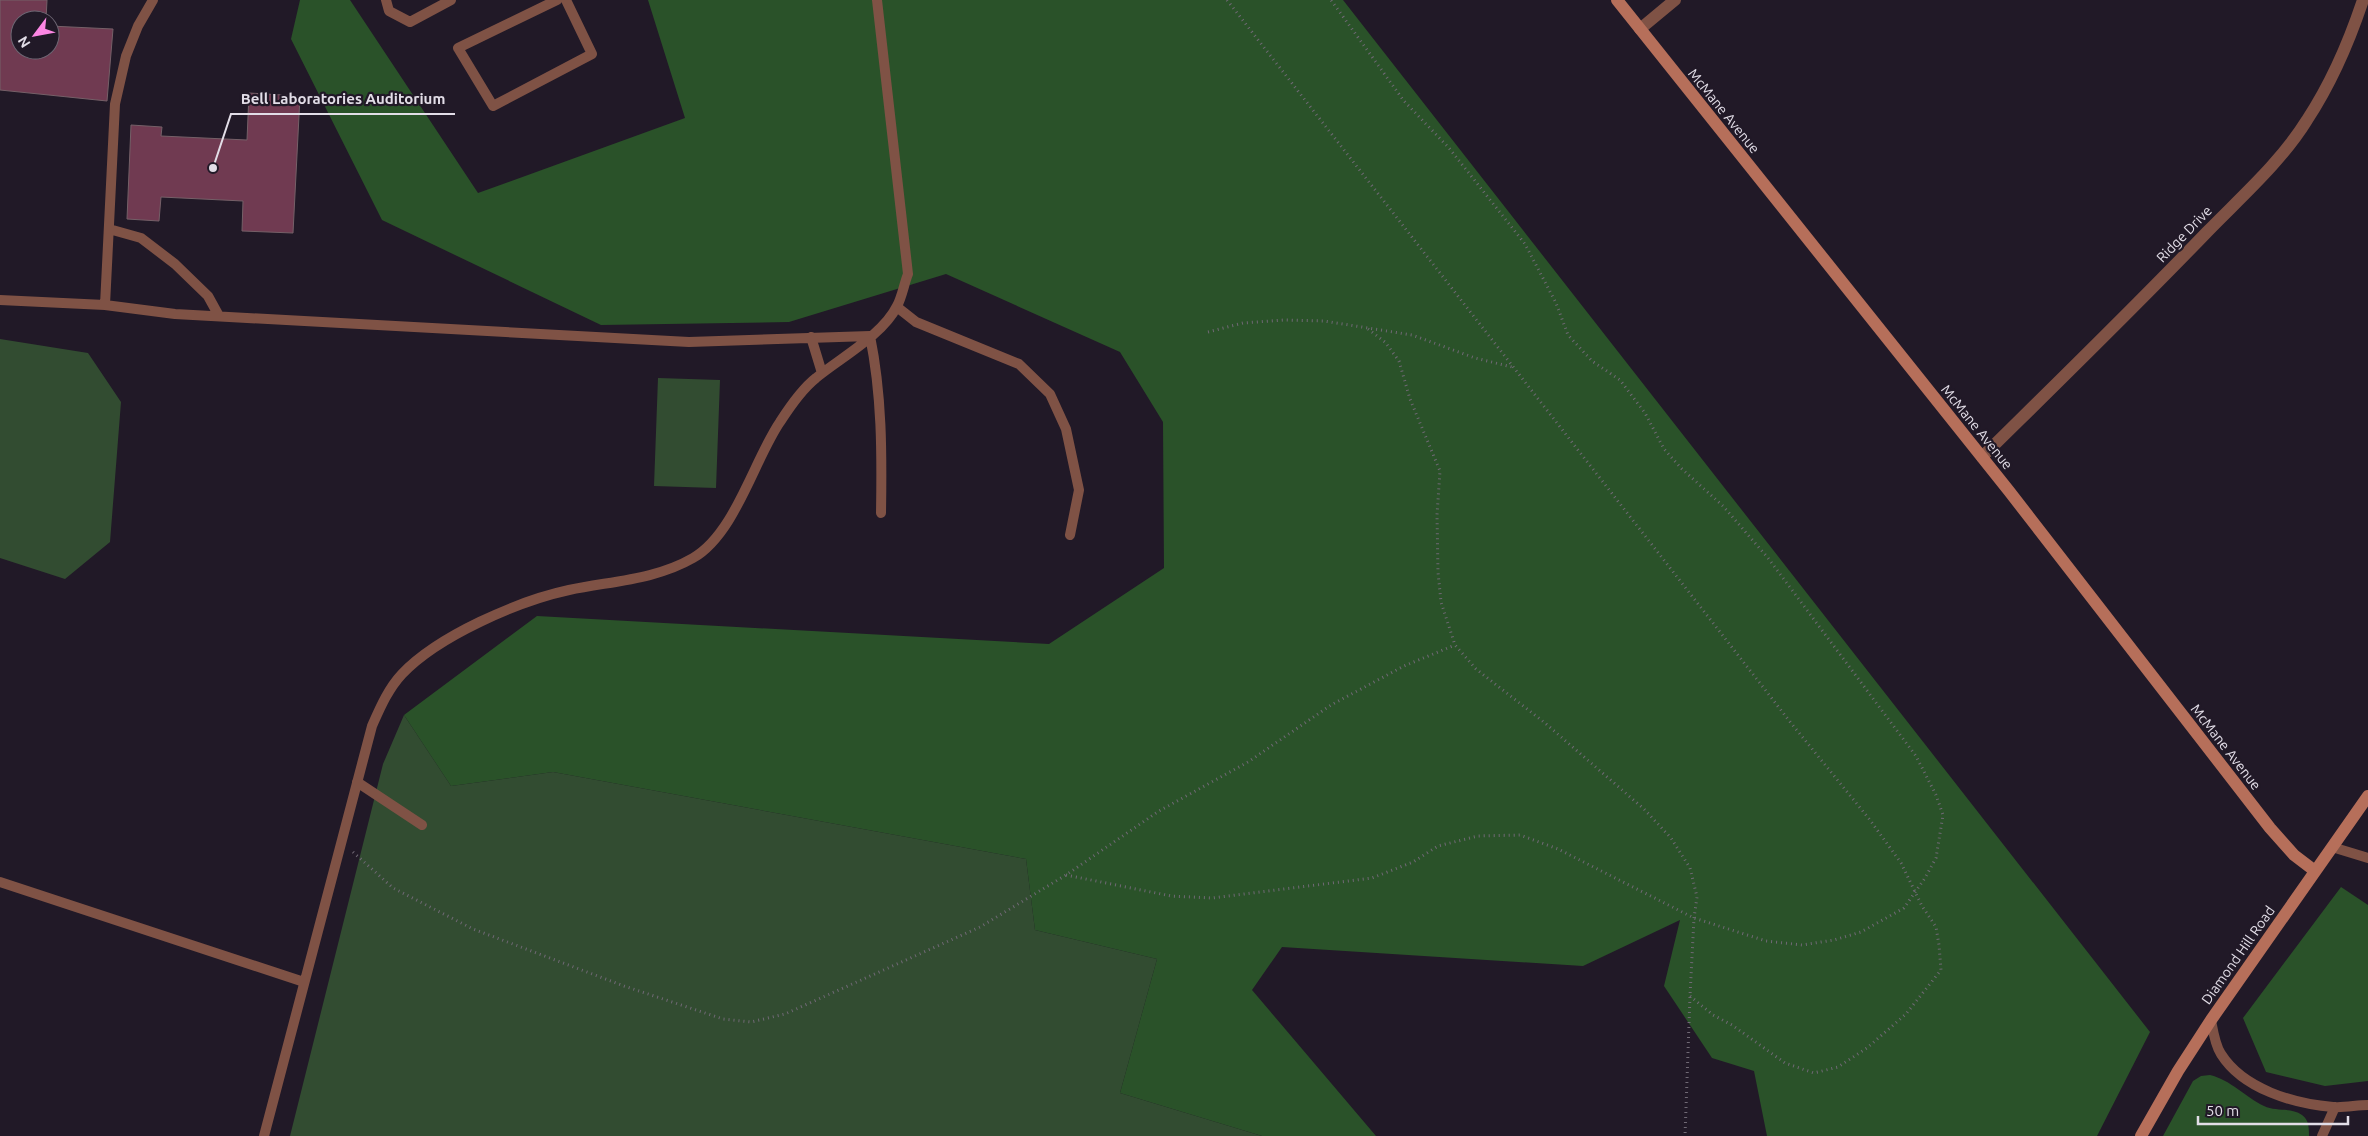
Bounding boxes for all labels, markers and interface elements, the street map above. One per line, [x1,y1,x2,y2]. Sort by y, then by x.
north arrow [10,10,60,60]
text: N [14,33,34,51]
street label: McMane Avenue [1685,65,1763,157]
callout: Bell Laboratories Auditorium [231,84,455,114]
text: Bell Laboratories Auditorium [241,90,445,107]
street label: Ridge Drive [2153,202,2215,266]
street label: McMane Avenue [1938,381,2016,473]
street label: McMane Avenue [2188,701,2264,793]
street label: Diamond Hill Road [2198,903,2278,1007]
scale bar [2198,1094,2348,1126]
text: 50 m [2206,1102,2239,1119]

